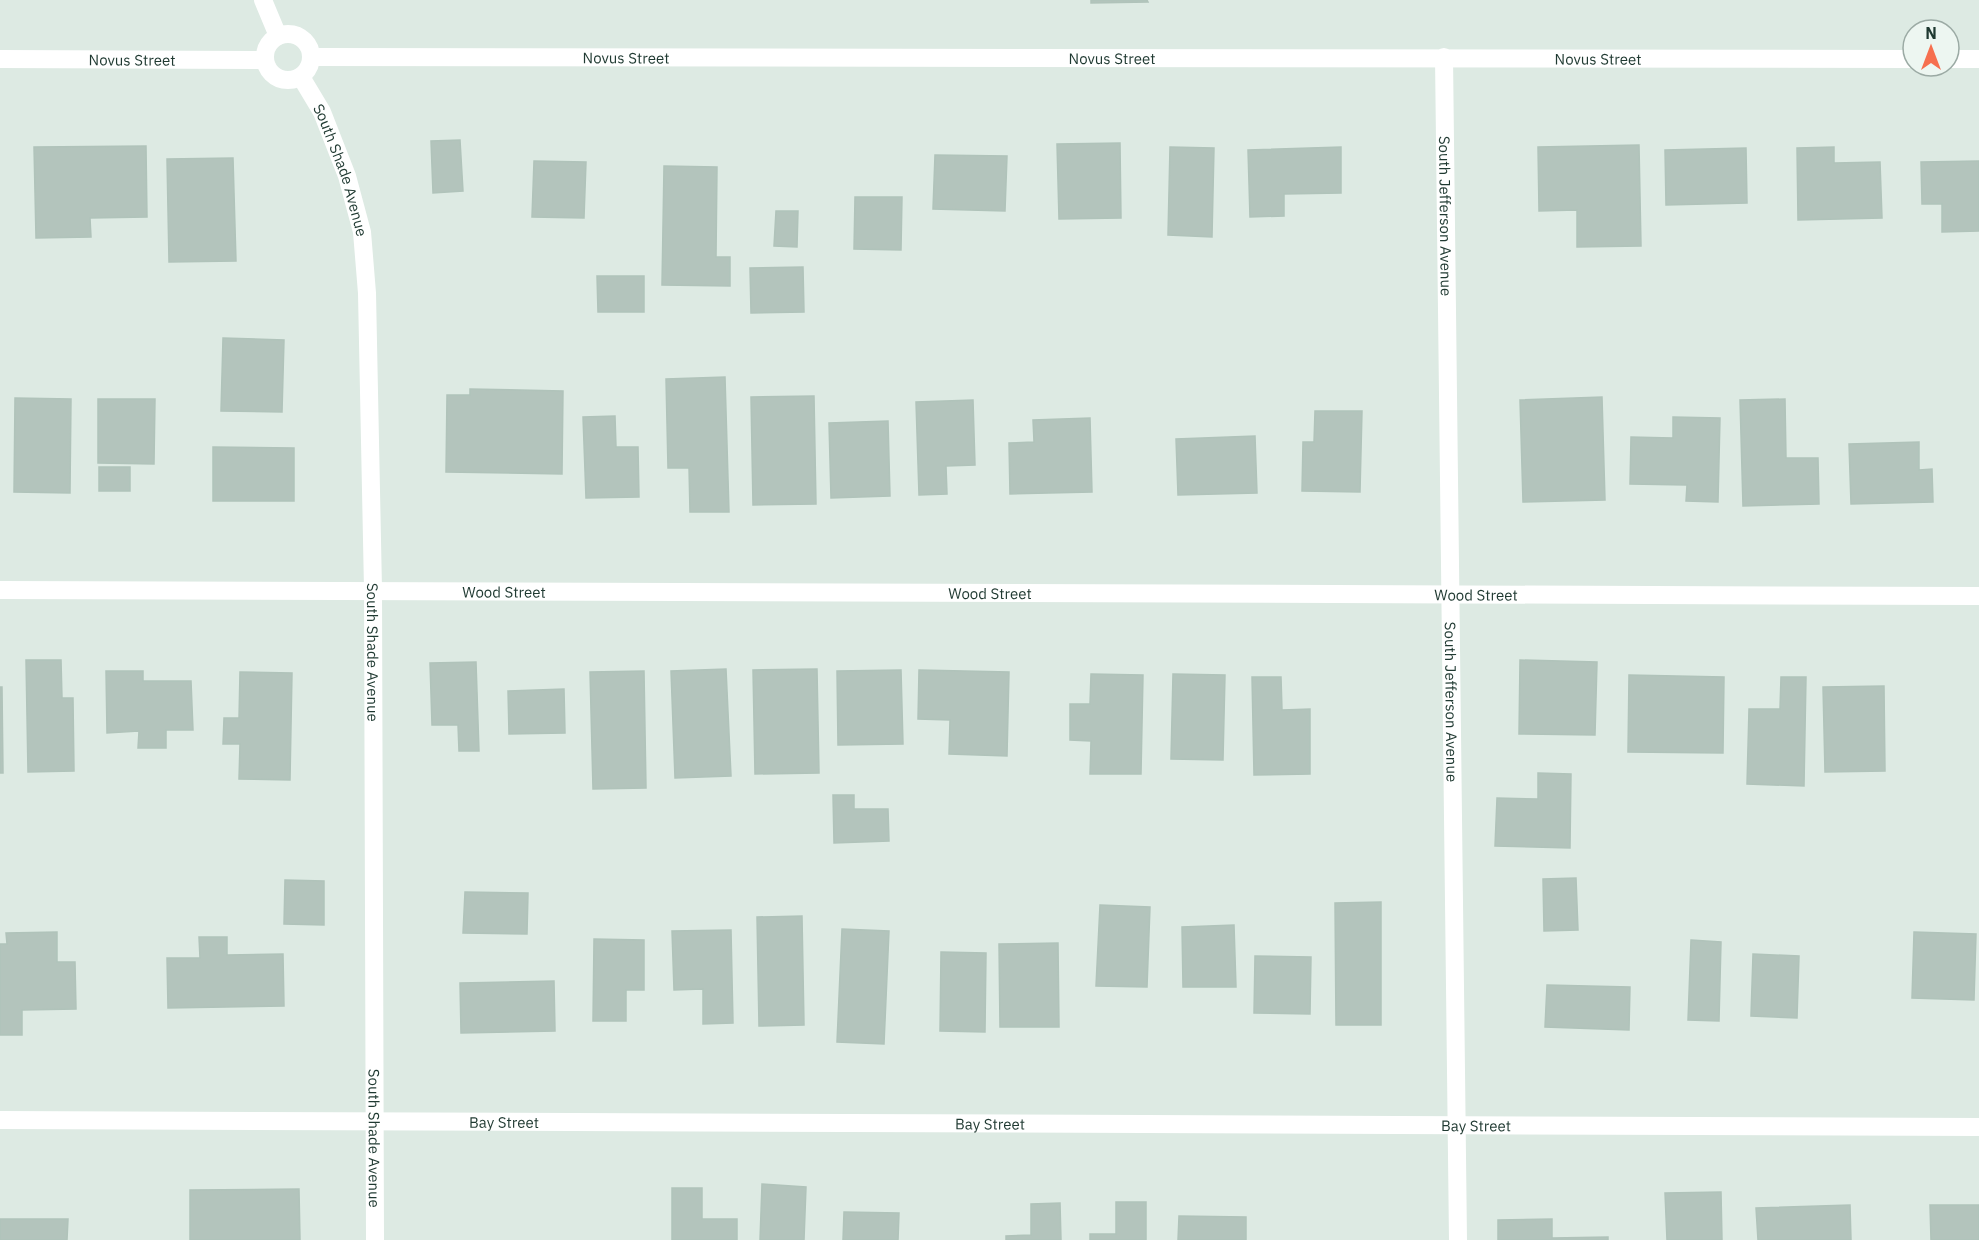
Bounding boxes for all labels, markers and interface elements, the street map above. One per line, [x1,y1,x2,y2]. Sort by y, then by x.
north arrow [1901,18,1961,78]
text: N [1925,23,1937,43]
street label: Novus Street [583,48,669,67]
street label: Novus Street [1069,48,1155,68]
street label: Novus Street [1555,49,1641,68]
street label: Novus Street [89,50,175,69]
street label: South Shade Avenue [310,100,372,238]
street label: South Jefferson Avenue [1435,136,1456,296]
street label: Wood Street [462,582,546,601]
street label: South Shade Avenue [363,583,383,722]
street label: Wood Street [948,583,1032,603]
street label: Wood Street [1434,585,1518,604]
street label: South Jefferson Avenue [1441,622,1462,782]
street label: South Shade Avenue [365,1069,384,1208]
street label: Bay Street [469,1112,539,1131]
street label: Bay Street [955,1114,1025,1133]
street label: Bay Street [1441,1116,1511,1135]

